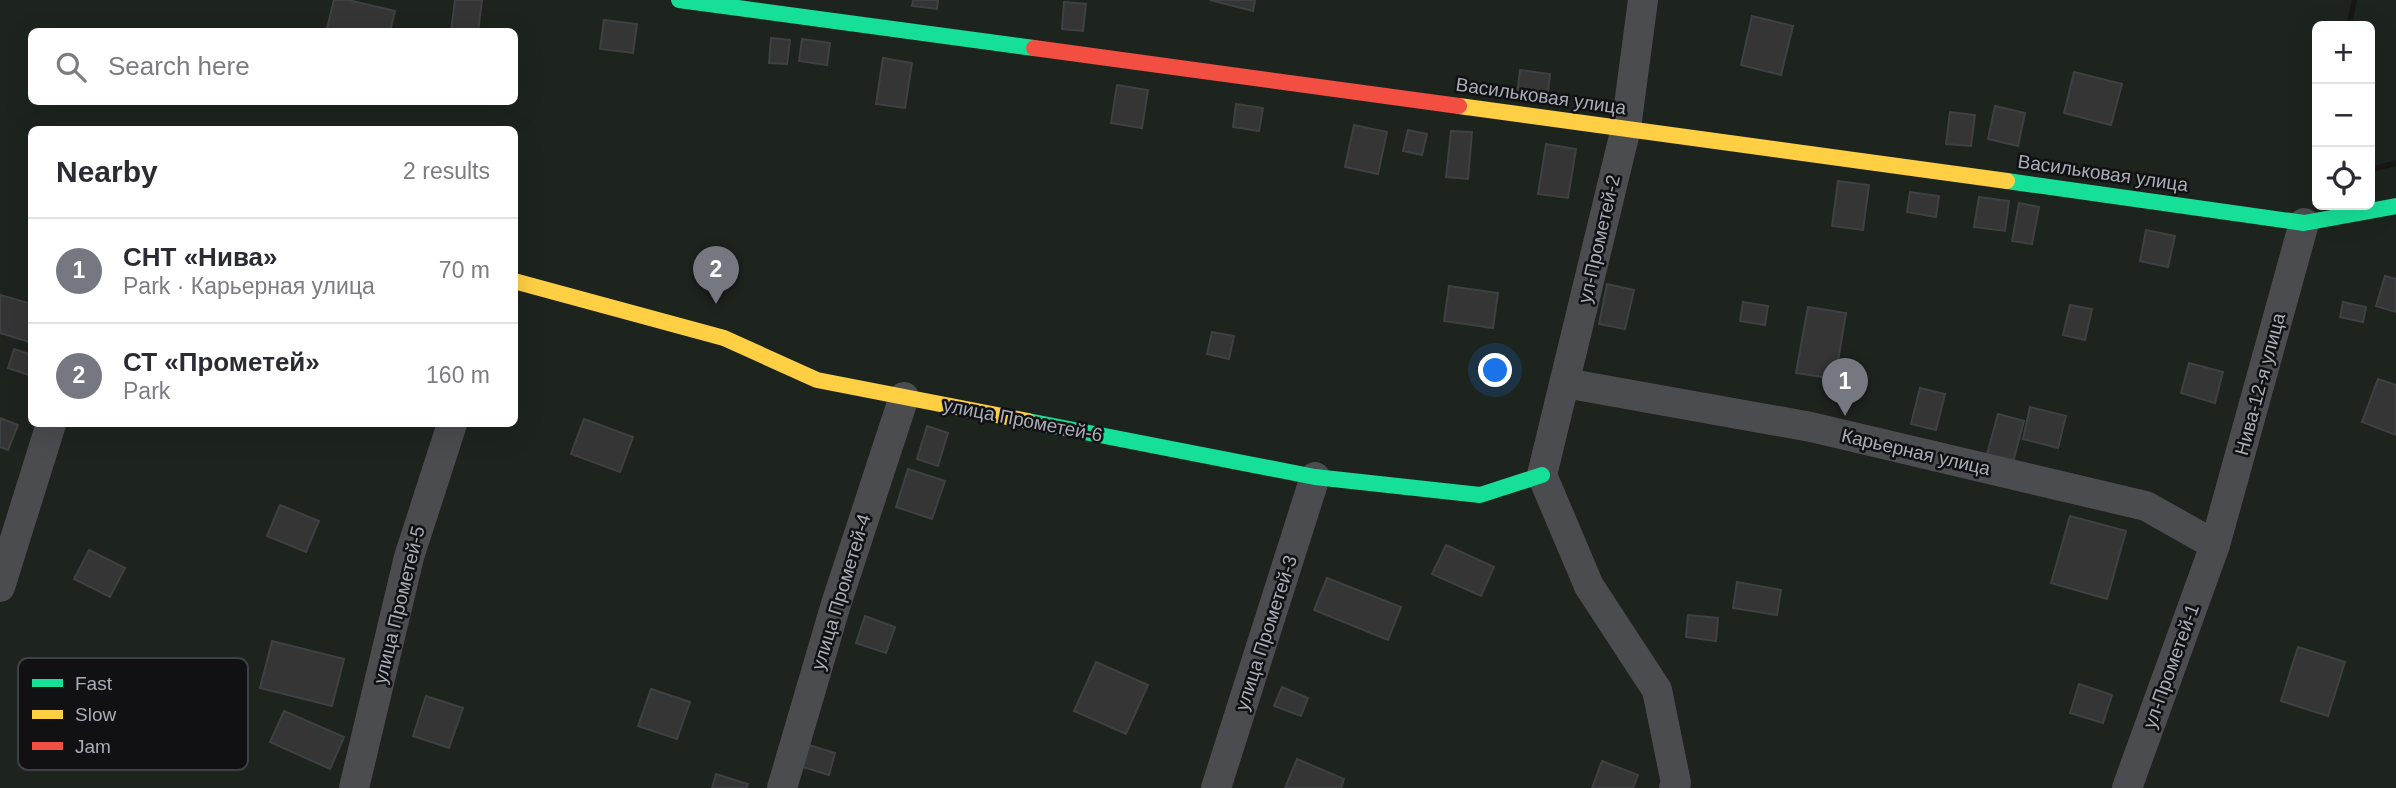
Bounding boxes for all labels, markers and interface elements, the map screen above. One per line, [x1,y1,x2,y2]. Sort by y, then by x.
map controls [2312,21,2375,210]
button: + [2312,21,2375,84]
search box [28,28,518,105]
icon: search [52,48,90,86]
text: Search here [108,51,250,81]
street label: Васильковая улица [1455,74,1628,118]
button: − [2312,84,2375,147]
button: locate [2312,147,2375,210]
street label: Васильковая улица [2017,151,2190,195]
text: Nearby [56,155,158,188]
text: 2 results [403,158,490,184]
street label: ул-Прометей-2 [1574,173,1624,305]
text: СНТ «Нива» [123,242,277,272]
pin: 2 [693,246,739,304]
text: 1 [73,257,85,283]
text: 70 m [439,257,490,283]
text: Park · Карьерная улица [123,273,375,299]
street label: Нива-12-я улица [2231,310,2289,457]
text: СТ «Прометей» [123,347,320,377]
your location [1478,353,1512,387]
pin: 1 [1822,358,1868,416]
text: 2 [73,362,85,388]
text: 160 m [426,362,490,388]
text: Park [123,378,170,404]
street label: улица Прометей-6 [942,394,1104,446]
street label: Карьерная улица [1840,425,1993,479]
street label: улица Прометей-4 [807,511,875,672]
street label: улица Прометей-5 [369,524,429,686]
street label: улица Прометей-3 [1231,553,1301,713]
street label: ул-Прометей-1 [2139,601,2203,731]
legend [18,658,248,770]
text: Fast [75,673,113,694]
text: Slow [75,704,116,725]
text: Jam [75,736,111,757]

